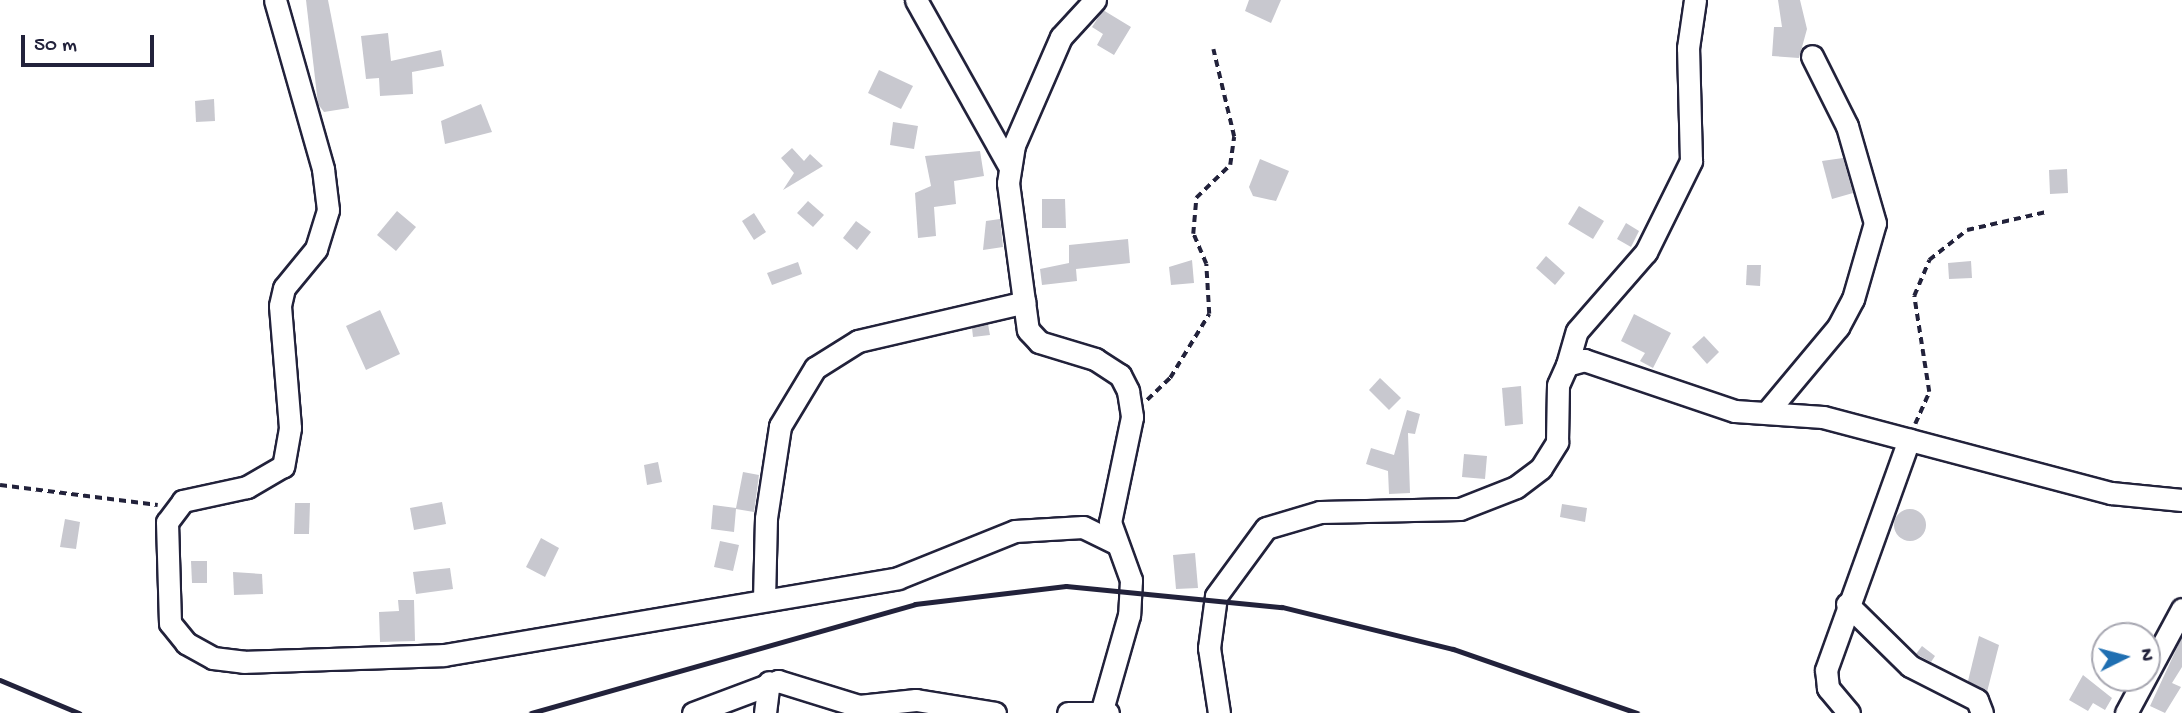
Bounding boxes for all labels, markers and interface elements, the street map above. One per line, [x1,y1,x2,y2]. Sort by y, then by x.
scale bar [24,21,158,65]
text: 50 m [34,34,77,59]
north arrow [2091,622,2161,692]
text: N [2133,648,2157,662]

